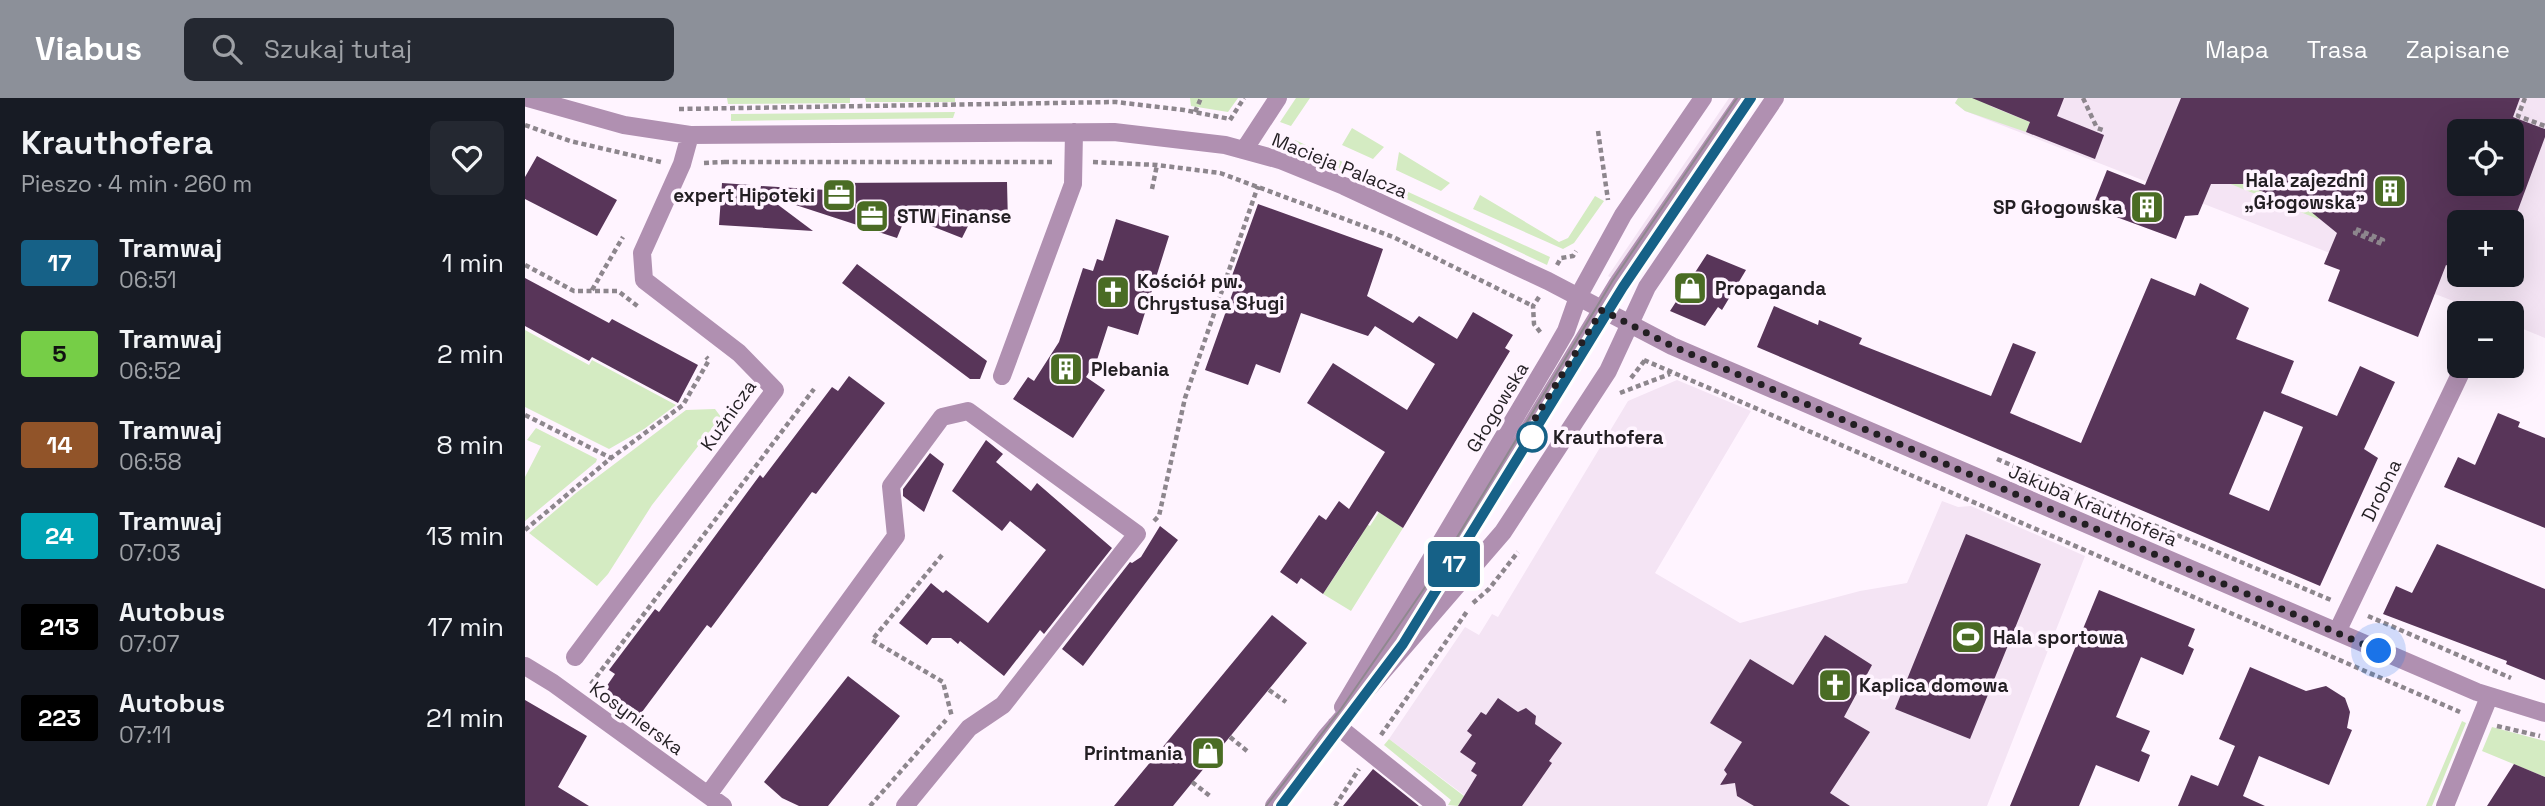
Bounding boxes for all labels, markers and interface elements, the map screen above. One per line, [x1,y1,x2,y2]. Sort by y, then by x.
search box [184,18,674,81]
text: Viabus [35,28,142,70]
icon: search [208,30,246,68]
text: Szukaj tutaj [264,32,412,66]
text: Mapa [2205,34,2269,65]
text: Trasa [2307,34,2368,65]
text: Zapisane [2406,34,2510,65]
map controls [2447,119,2524,378]
button: locate [2447,119,2524,196]
button: heart [430,121,504,195]
text: Krauthofera [21,122,213,164]
street label: Macieja Palacza [1268,127,1411,204]
place label: Hala zajezdni „Głogowska” [2244,168,2365,215]
text: Pieszo · 4 min · 260 m [21,169,252,199]
building icon: Hala zajezdni „Głogowska” [2371,172,2409,210]
office icon: expert Hipoteki [820,176,858,214]
place label: expert Hipoteki [673,183,815,208]
building icon: SP Głogowska [2128,188,2166,226]
place label: SP Głogowska [1993,195,2123,220]
office icon: STW Finanse [853,197,891,235]
place label: STW Finanse [897,204,1012,229]
button: + [2447,210,2524,287]
text: Tramwaj [119,231,222,265]
text: 1 min [442,246,504,280]
text: 17 [47,247,72,278]
text: 06:51 [119,265,177,295]
place label: Kościół pw. Chrystusa Sługi [1137,269,1284,316]
shop icon: Propaganda [1671,269,1709,307]
church icon: Kościół pw. Chrystusa Sługi [1094,273,1132,311]
place label: Propaganda [1715,276,1826,301]
button: − [2447,301,2524,378]
text: Tramwaj [119,322,222,356]
text: 2 min [437,337,504,371]
text: 5 [52,338,67,369]
building icon: Plebania [1047,350,1085,388]
text: 06:52 [119,356,181,386]
place label: Plebania [1091,357,1169,382]
street label: Głogowska [1461,357,1534,457]
street label: Kuźnicza [695,375,762,456]
text: Tramwaj [119,413,222,447]
marker: Krauthofera [1517,422,1547,452]
place label: Krauthofera [1553,425,1664,450]
text: 8 min [436,428,504,462]
text: 14 [46,429,73,460]
text: 06:58 [119,447,182,477]
street label: Drobna [2356,455,2407,525]
street label: Jakuba Krauthofera [2005,459,2181,552]
text: Tramwaj [119,504,222,538]
text: 13 min [426,519,504,553]
text: 24 [45,520,74,551]
text: 07:03 [119,538,181,568]
line badge: 17 [1423,541,1485,587]
text: 17 [1442,548,1466,579]
text: Autobus [119,595,225,629]
text: 17 min [427,610,504,644]
text: 213 [40,611,79,642]
sports icon: Hala sportowa [1949,618,1987,656]
place label: Hala sportowa [1993,625,2124,650]
text: 07:07 [119,629,179,659]
your location [2361,633,2396,668]
church icon: Kaplica domowa [1816,666,1854,704]
place label: Kaplica domowa [1859,673,2009,698]
street label: Kosynierska [585,676,689,761]
text: Autobus [119,686,225,720]
text: 21 min [426,701,504,735]
text: 223 [38,702,81,733]
text: 07:11 [119,720,171,750]
shop icon: Printmania [1189,734,1227,772]
place label: Printmania [1084,741,1183,766]

